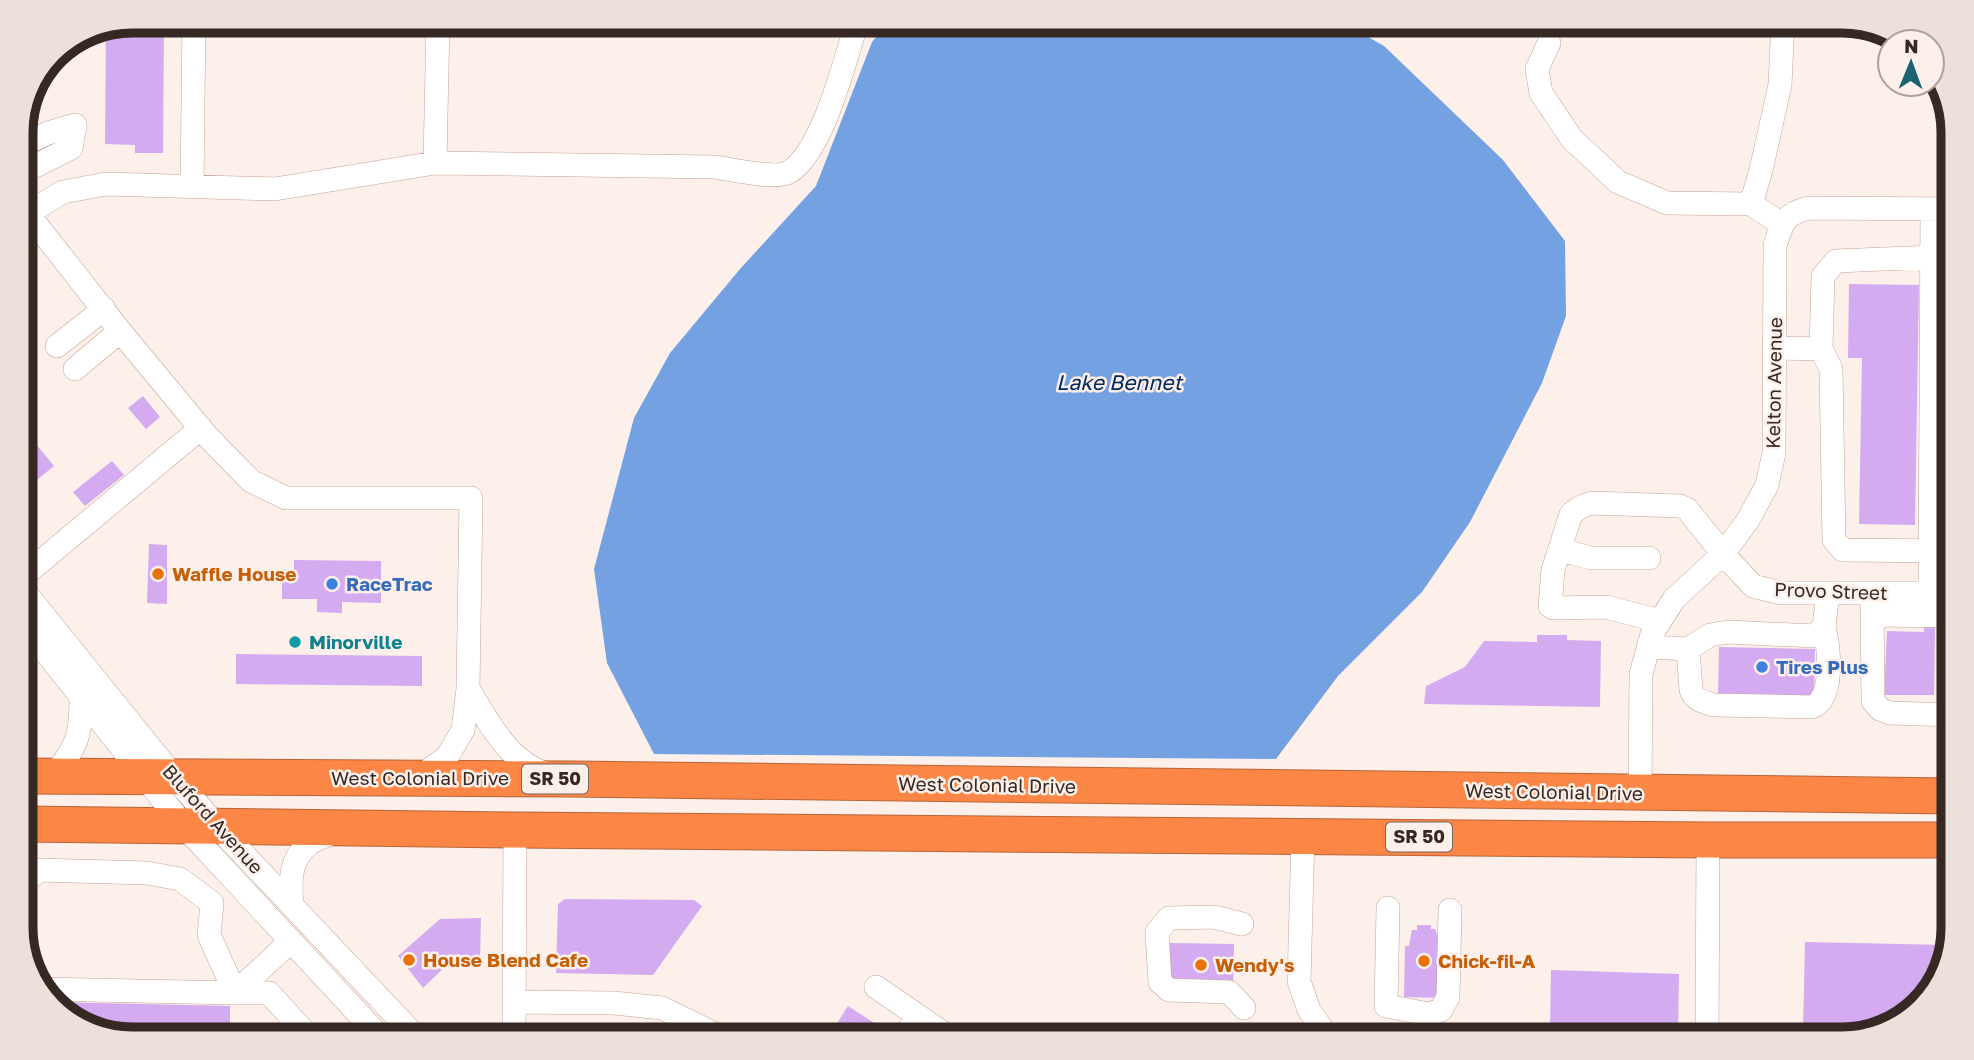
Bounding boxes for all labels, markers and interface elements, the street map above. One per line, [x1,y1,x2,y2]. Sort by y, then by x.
north arrow [1876,28,1946,98]
text: N [1904,34,1919,57]
street label: Kelton Avenue [1761,317,1786,449]
water label: Lake Bennet [1056,369,1184,395]
place label: Waffle House [172,562,297,585]
marker: Waffle House [150,566,166,582]
place label: RaceTrac [346,572,433,595]
marker: RaceTrac [324,576,340,592]
street label: Provo Street [1774,577,1888,604]
place label: Minorville [309,630,402,653]
marker: Minorville [287,634,303,650]
place label: Tires Plus [1776,655,1869,678]
marker: Tires Plus [1754,659,1770,675]
street label: Bluford Avenue [158,759,268,878]
road number: SR 50 [522,764,588,794]
street label: West Colonial Drive [331,766,509,789]
street label: West Colonial Drive [898,771,1076,798]
street label: West Colonial Drive [1465,778,1643,805]
road number: SR 50 [1386,822,1452,852]
place label: House Blend Cafe [423,948,588,971]
place label: Chick-fil-A [1438,949,1536,972]
marker: House Blend Cafe [401,952,417,968]
place label: Wendy's [1215,953,1295,976]
marker: Chick-fil-A [1416,953,1432,969]
marker: Wendy's [1193,957,1209,973]

